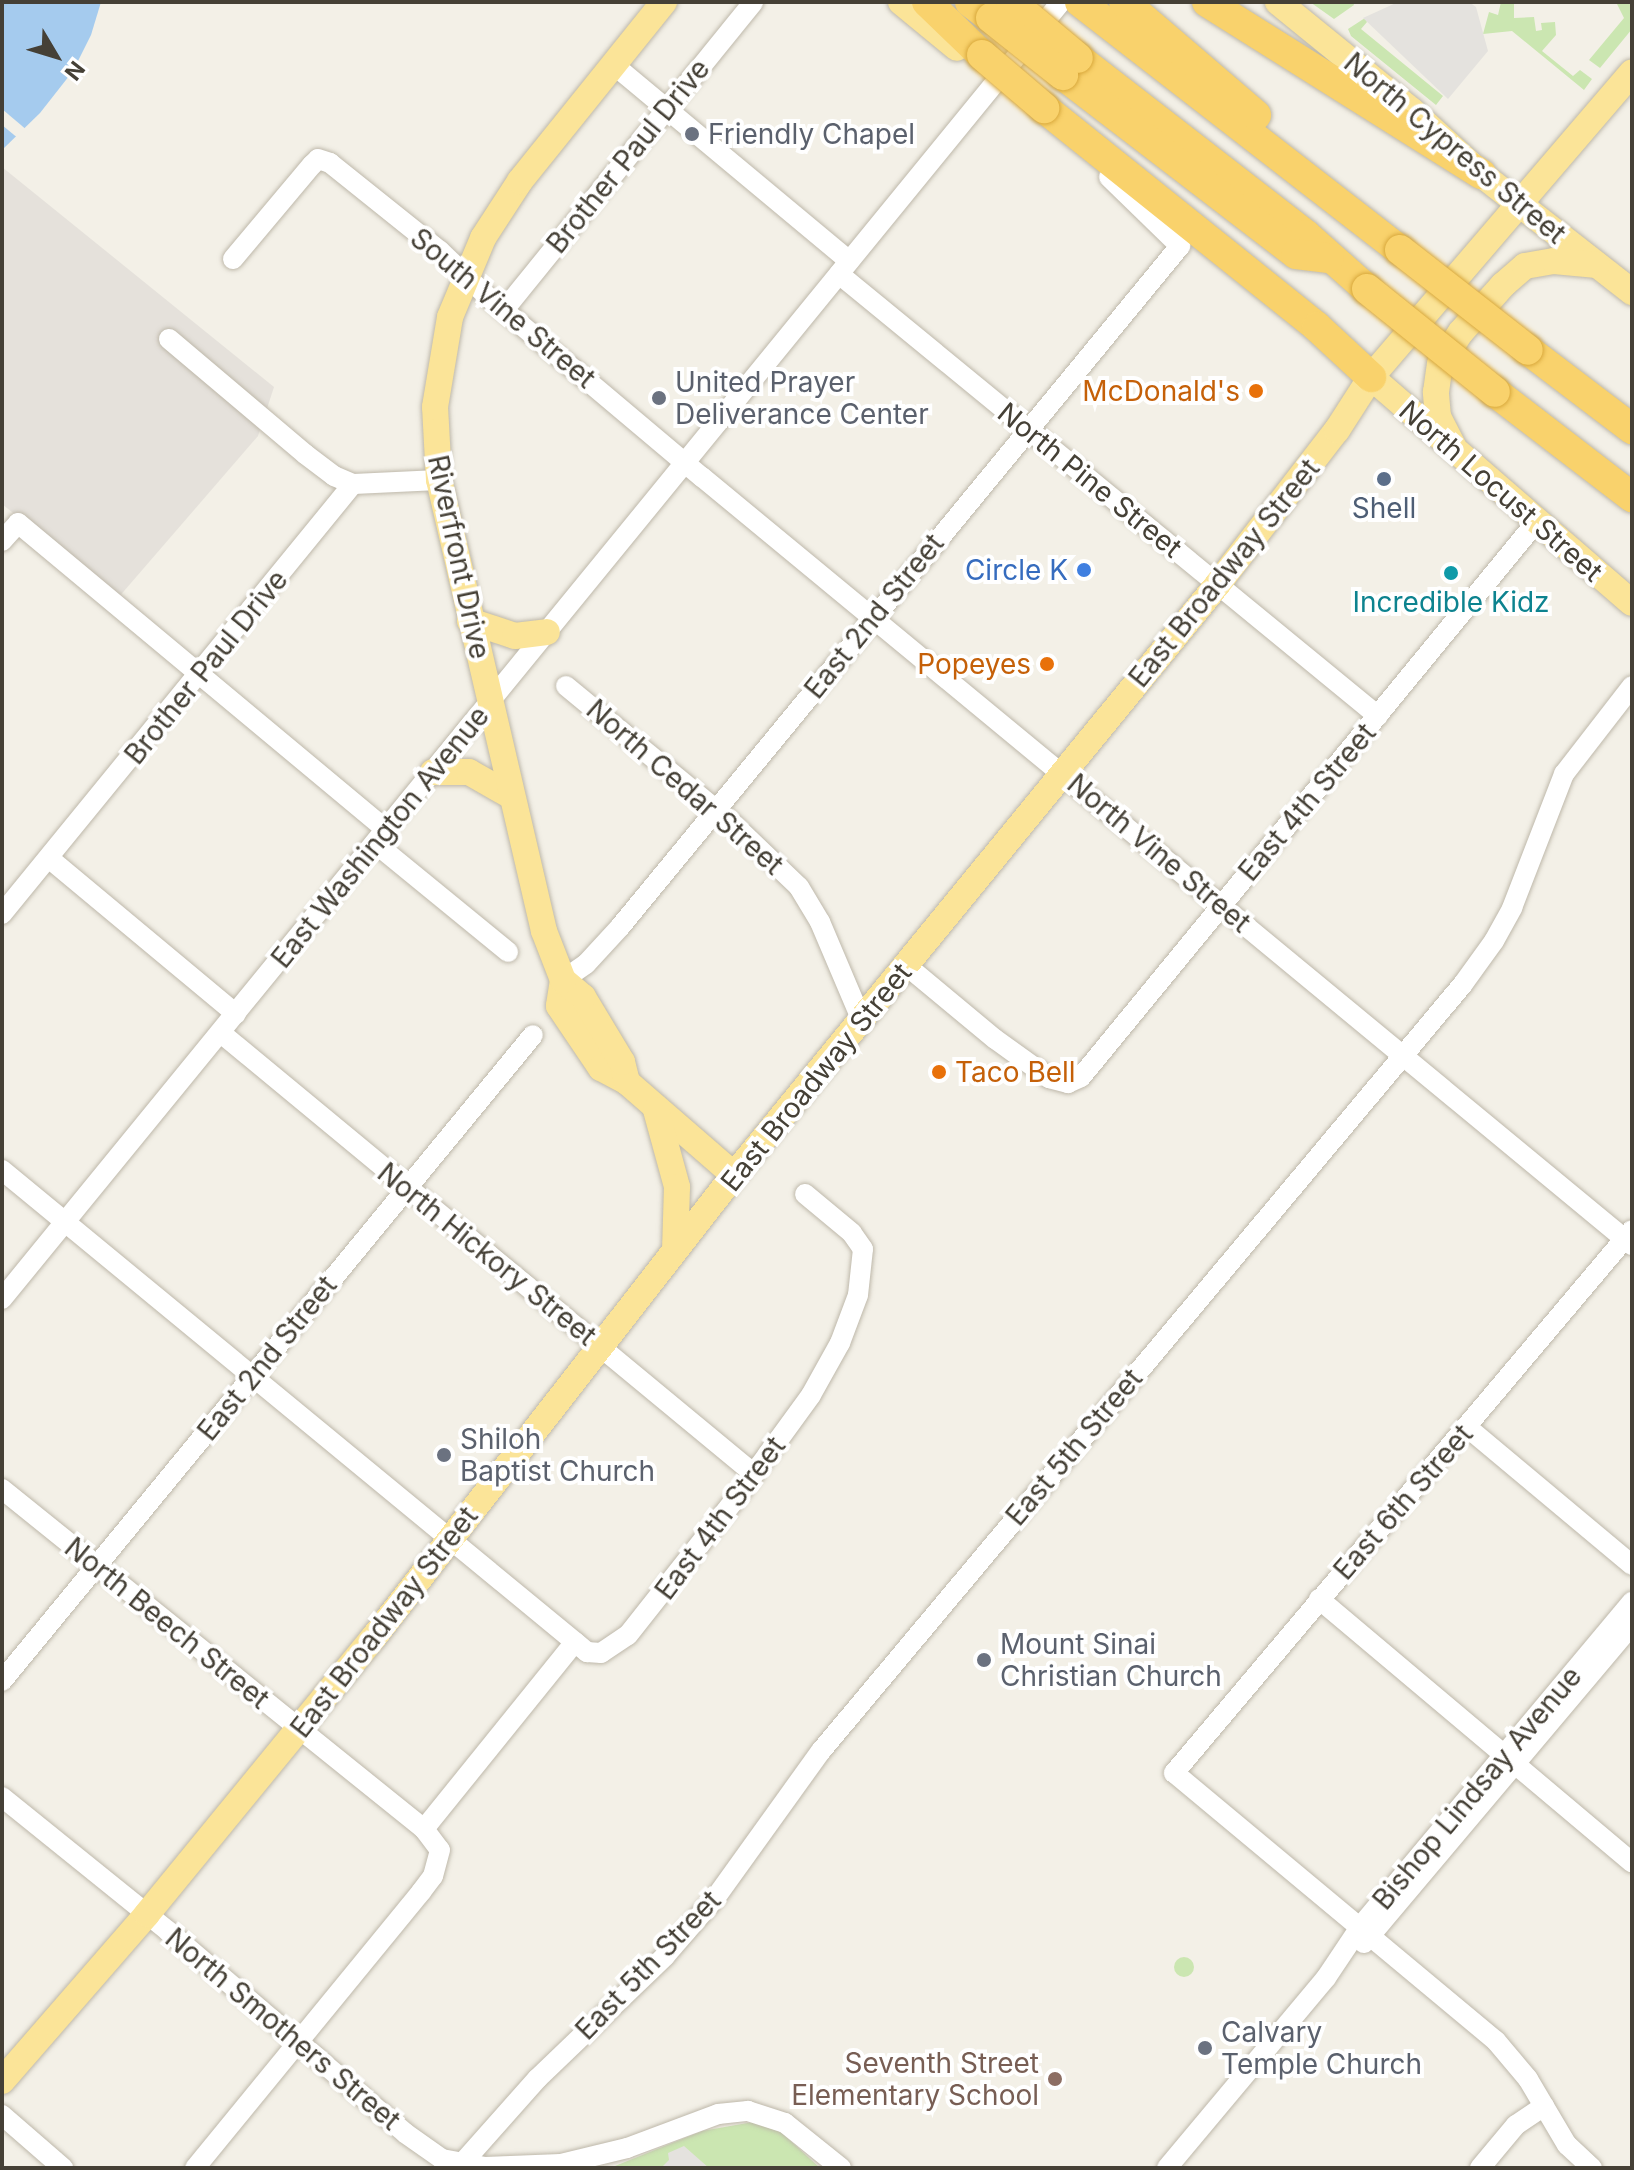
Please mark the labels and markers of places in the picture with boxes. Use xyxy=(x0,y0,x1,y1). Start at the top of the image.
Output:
place label: Friendly Chapel xyxy=(708,117,915,151)
marker: Friendly Chapel xyxy=(683,125,701,143)
place label: United Prayer Deliverance Center xyxy=(675,365,929,431)
place label: McDonald's xyxy=(1082,374,1240,408)
marker: McDonald's xyxy=(1247,382,1265,400)
marker: United Prayer Deliverance Center xyxy=(650,389,668,407)
marker: Shell xyxy=(1375,470,1393,488)
place label: Shell xyxy=(1352,491,1416,525)
place label: Circle K xyxy=(965,553,1068,587)
marker: Circle K xyxy=(1075,561,1093,579)
marker: Incredible Kidz xyxy=(1442,564,1460,582)
place label: Incredible Kidz xyxy=(1352,585,1550,619)
place label: Popeyes xyxy=(917,647,1031,681)
marker: Popeyes xyxy=(1038,655,1056,673)
place label: Taco Bell xyxy=(955,1055,1076,1089)
marker: Taco Bell xyxy=(930,1063,948,1081)
place label: Shiloh Baptist Church xyxy=(460,1422,655,1488)
marker: Shiloh Baptist Church xyxy=(435,1446,453,1464)
place label: Mount Sinai Christian Church xyxy=(1000,1627,1222,1693)
marker: Mount Sinai Christian Church xyxy=(975,1651,993,1669)
place label: Calvary Temple Church xyxy=(1221,2015,1422,2081)
marker: Calvary Temple Church xyxy=(1196,2039,1214,2057)
place label: Seventh Street Elementary School xyxy=(791,2046,1039,2112)
marker: Seventh Street Elementary School xyxy=(1046,2070,1064,2088)

